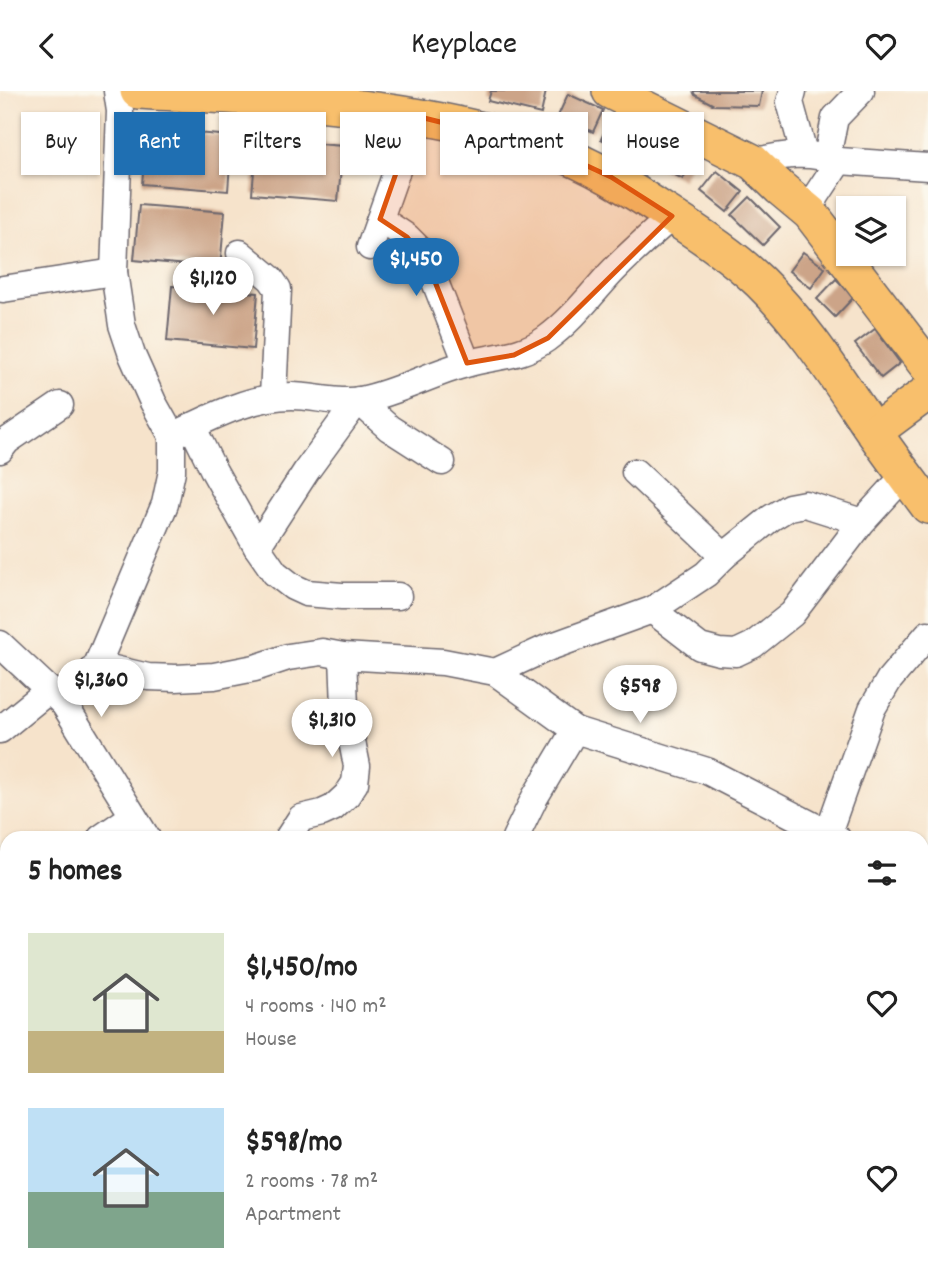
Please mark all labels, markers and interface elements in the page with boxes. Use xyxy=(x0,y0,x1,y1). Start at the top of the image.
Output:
text: Keyplace xyxy=(411,23,517,69)
icon: back xyxy=(28,27,66,65)
icon: heart xyxy=(862,27,900,65)
chip: Buy xyxy=(21,112,100,175)
chip: Rent xyxy=(114,112,205,175)
chip: Filters xyxy=(219,112,326,175)
chip: New xyxy=(340,112,426,175)
chip: Apartment xyxy=(440,112,588,175)
chip: House xyxy=(602,112,704,175)
map controls xyxy=(836,196,906,266)
button: layers xyxy=(836,196,906,266)
pin: $1,450 xyxy=(359,239,473,298)
text: $1,450 xyxy=(389,244,443,277)
pin: $1,120 xyxy=(156,257,270,317)
text: $1,120 xyxy=(189,263,237,296)
pin: $1,360 xyxy=(44,659,158,719)
text: $1,360 xyxy=(73,665,129,698)
pin: $598 xyxy=(599,665,681,725)
text: $598 xyxy=(619,671,661,704)
pin: $1,310 xyxy=(275,699,389,759)
text: $1,310 xyxy=(308,705,356,738)
text: 5 homes xyxy=(28,852,122,895)
icon: filters xyxy=(863,854,901,892)
text: $1,450/mo xyxy=(245,948,358,991)
icon: home xyxy=(84,961,168,1045)
icon: heart xyxy=(863,984,901,1022)
text: 4 rooms · 140 m² xyxy=(245,991,387,1024)
text: House xyxy=(245,1024,297,1057)
text: $598/mo xyxy=(245,1123,342,1166)
icon: home xyxy=(84,1136,168,1220)
icon: heart xyxy=(863,1159,901,1197)
text: 2 rooms · 78 m² xyxy=(245,1166,378,1199)
text: Apartment xyxy=(245,1199,341,1232)

